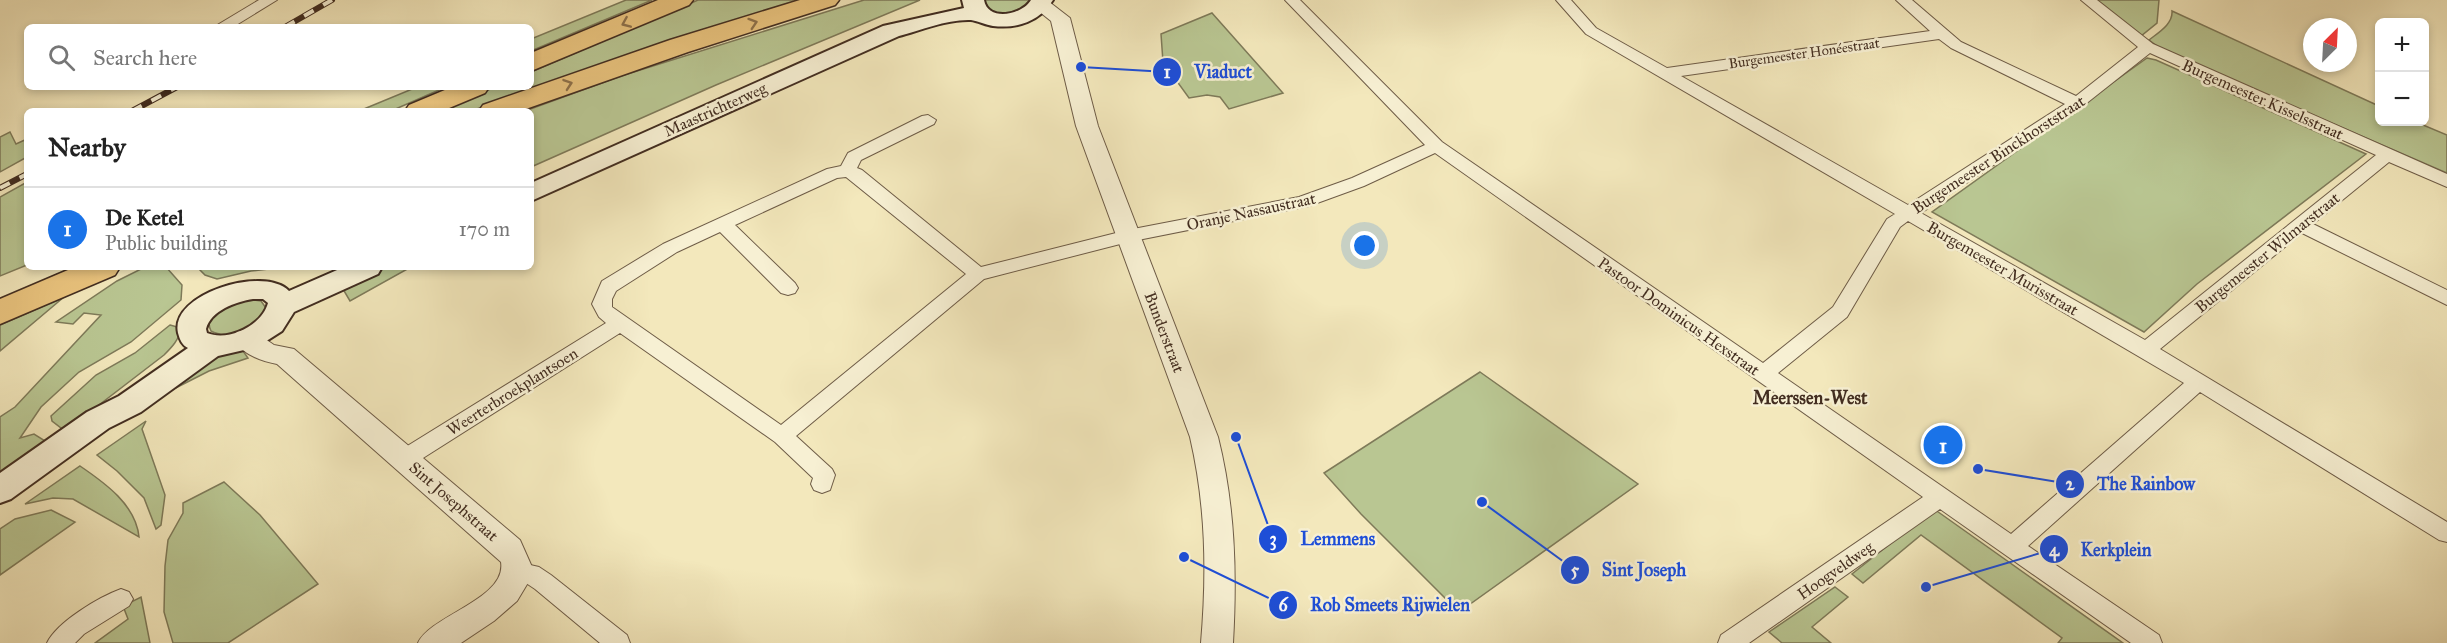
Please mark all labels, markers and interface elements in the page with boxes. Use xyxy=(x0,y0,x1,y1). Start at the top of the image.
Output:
one-way arrow xyxy=(622,16,633,28)
one-way arrow xyxy=(747,17,758,30)
north arrow xyxy=(2303,18,2357,72)
map controls xyxy=(2375,18,2429,126)
button: + xyxy=(2375,18,2429,72)
search box xyxy=(24,24,534,90)
street label: Burgemeester Honéestraat xyxy=(1727,34,1881,73)
icon: search xyxy=(45,41,78,74)
text: Search here xyxy=(93,44,197,71)
callout: Viaduct xyxy=(1152,54,1263,90)
street label: Burgemeester Kisselsstraat xyxy=(2179,55,2347,145)
text: 1 xyxy=(1163,61,1171,83)
text: Viaduct xyxy=(1193,61,1252,83)
button: − xyxy=(2375,72,2429,126)
street label: Maastrichterweg xyxy=(661,78,770,141)
one-way arrow xyxy=(562,79,573,92)
street label: Burgemeester Binckhorststraat xyxy=(1908,91,2089,218)
text: Nearby xyxy=(48,131,126,163)
street label: Oranje Nassaustraat xyxy=(1185,188,1318,234)
street label: Burgemeester Wilmarstraat xyxy=(2191,188,2344,317)
text: De Ketel xyxy=(105,204,184,231)
text: 1 xyxy=(64,217,71,241)
text: 170 m xyxy=(459,217,510,241)
street label: Burgemeester Murisstraat xyxy=(1923,217,2082,321)
text: Public building xyxy=(105,231,227,255)
your location xyxy=(1350,231,1379,260)
street label: Pastoor Dominicus Hexstraat xyxy=(1594,253,1764,380)
street label: Bunderstraat xyxy=(1140,289,1189,376)
street label: Weerterbroekplantsoen xyxy=(443,343,581,439)
district label: Meerssen-West xyxy=(1753,387,1868,409)
pin: 1 xyxy=(1924,422,1962,468)
street label: Sint Josephstraat xyxy=(405,458,502,546)
callout: The Rainbow xyxy=(2055,466,2207,502)
text: 2 xyxy=(2066,473,2076,495)
text: The Rainbow xyxy=(2096,473,2196,495)
callout: Lemmens xyxy=(1258,521,1387,557)
text: 3 xyxy=(1269,528,1277,551)
text: Lemmens xyxy=(1301,528,1376,550)
callout: Kerkplein xyxy=(2039,531,2163,567)
street label: Hoogveldweg xyxy=(1794,537,1878,604)
text: 4 xyxy=(2049,539,2060,562)
text: Kerkplein xyxy=(2081,539,2152,562)
callout: Sint Joseph xyxy=(1560,552,1698,588)
text: 5 xyxy=(1571,559,1580,581)
text: Sint Joseph xyxy=(1602,559,1687,582)
callout: Rob Smeets Rijwielen xyxy=(1268,587,1482,623)
text: 6 xyxy=(1278,594,1288,616)
text: Rob Smeets Rijwielen xyxy=(1310,594,1470,617)

